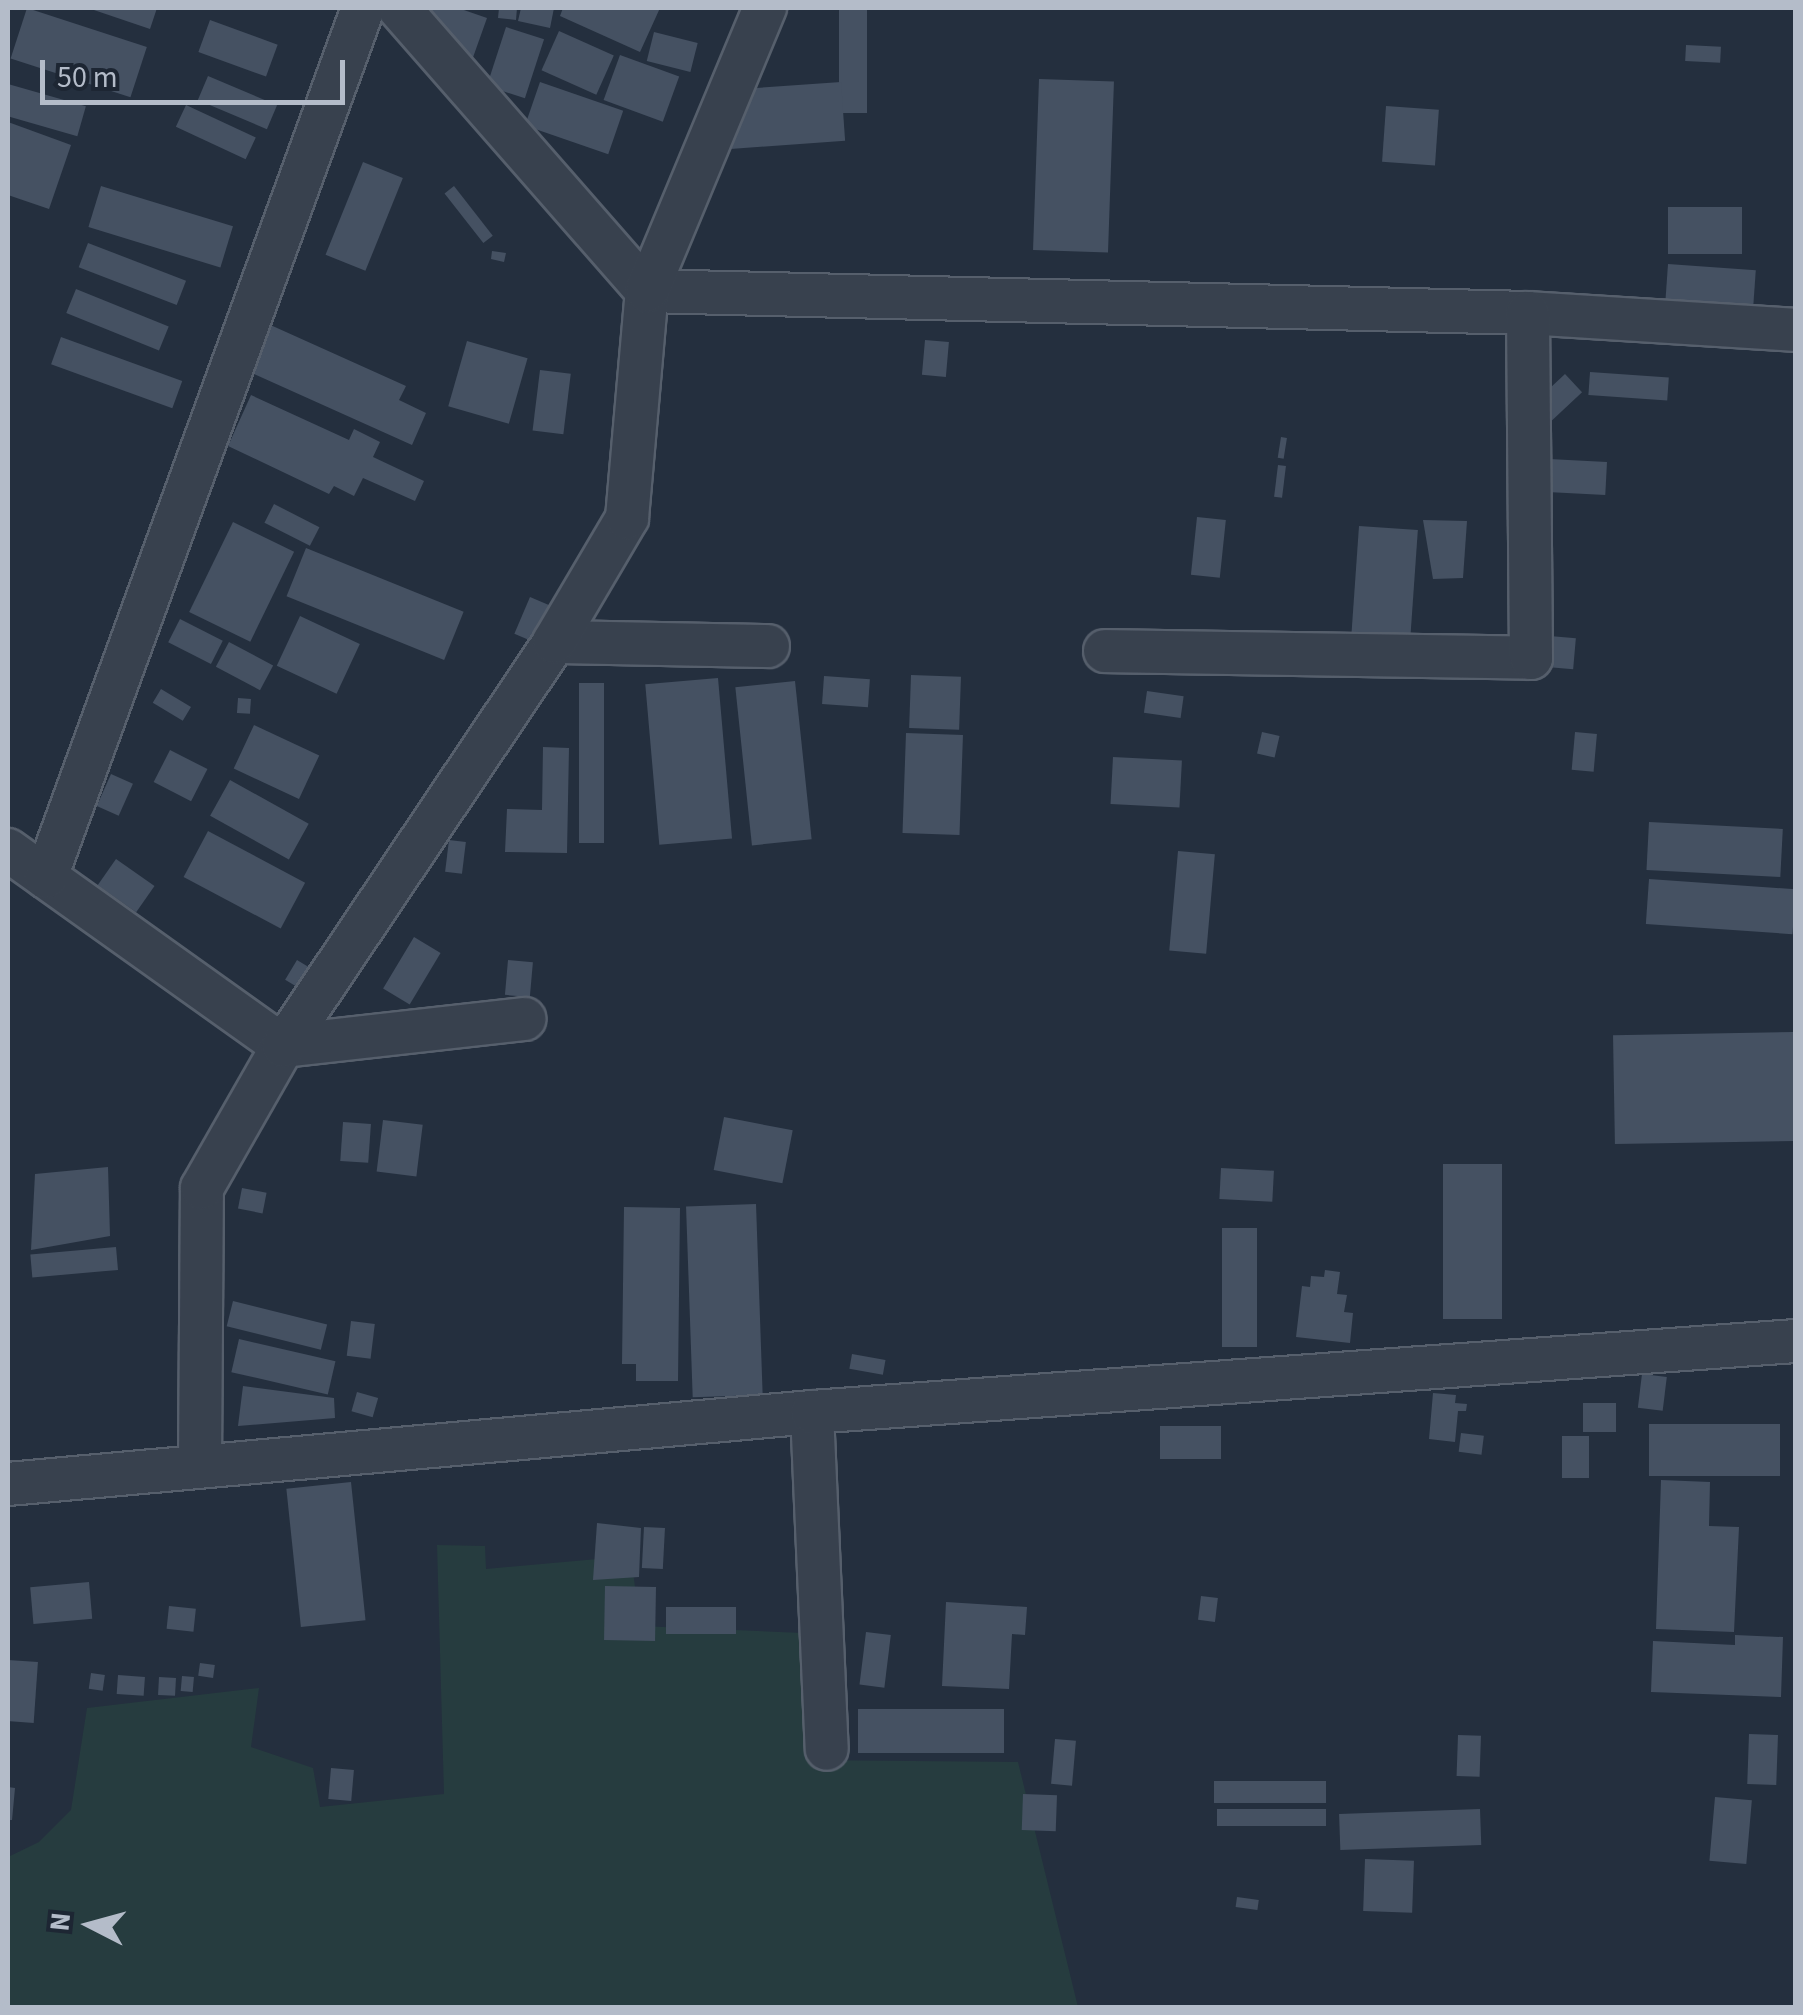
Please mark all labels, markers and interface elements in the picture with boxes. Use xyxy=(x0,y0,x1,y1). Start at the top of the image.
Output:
scale bar xyxy=(45,40,350,102)
text: 50 m xyxy=(57,56,118,99)
north arrow xyxy=(40,1875,140,1975)
text: N xyxy=(39,1911,81,1933)

